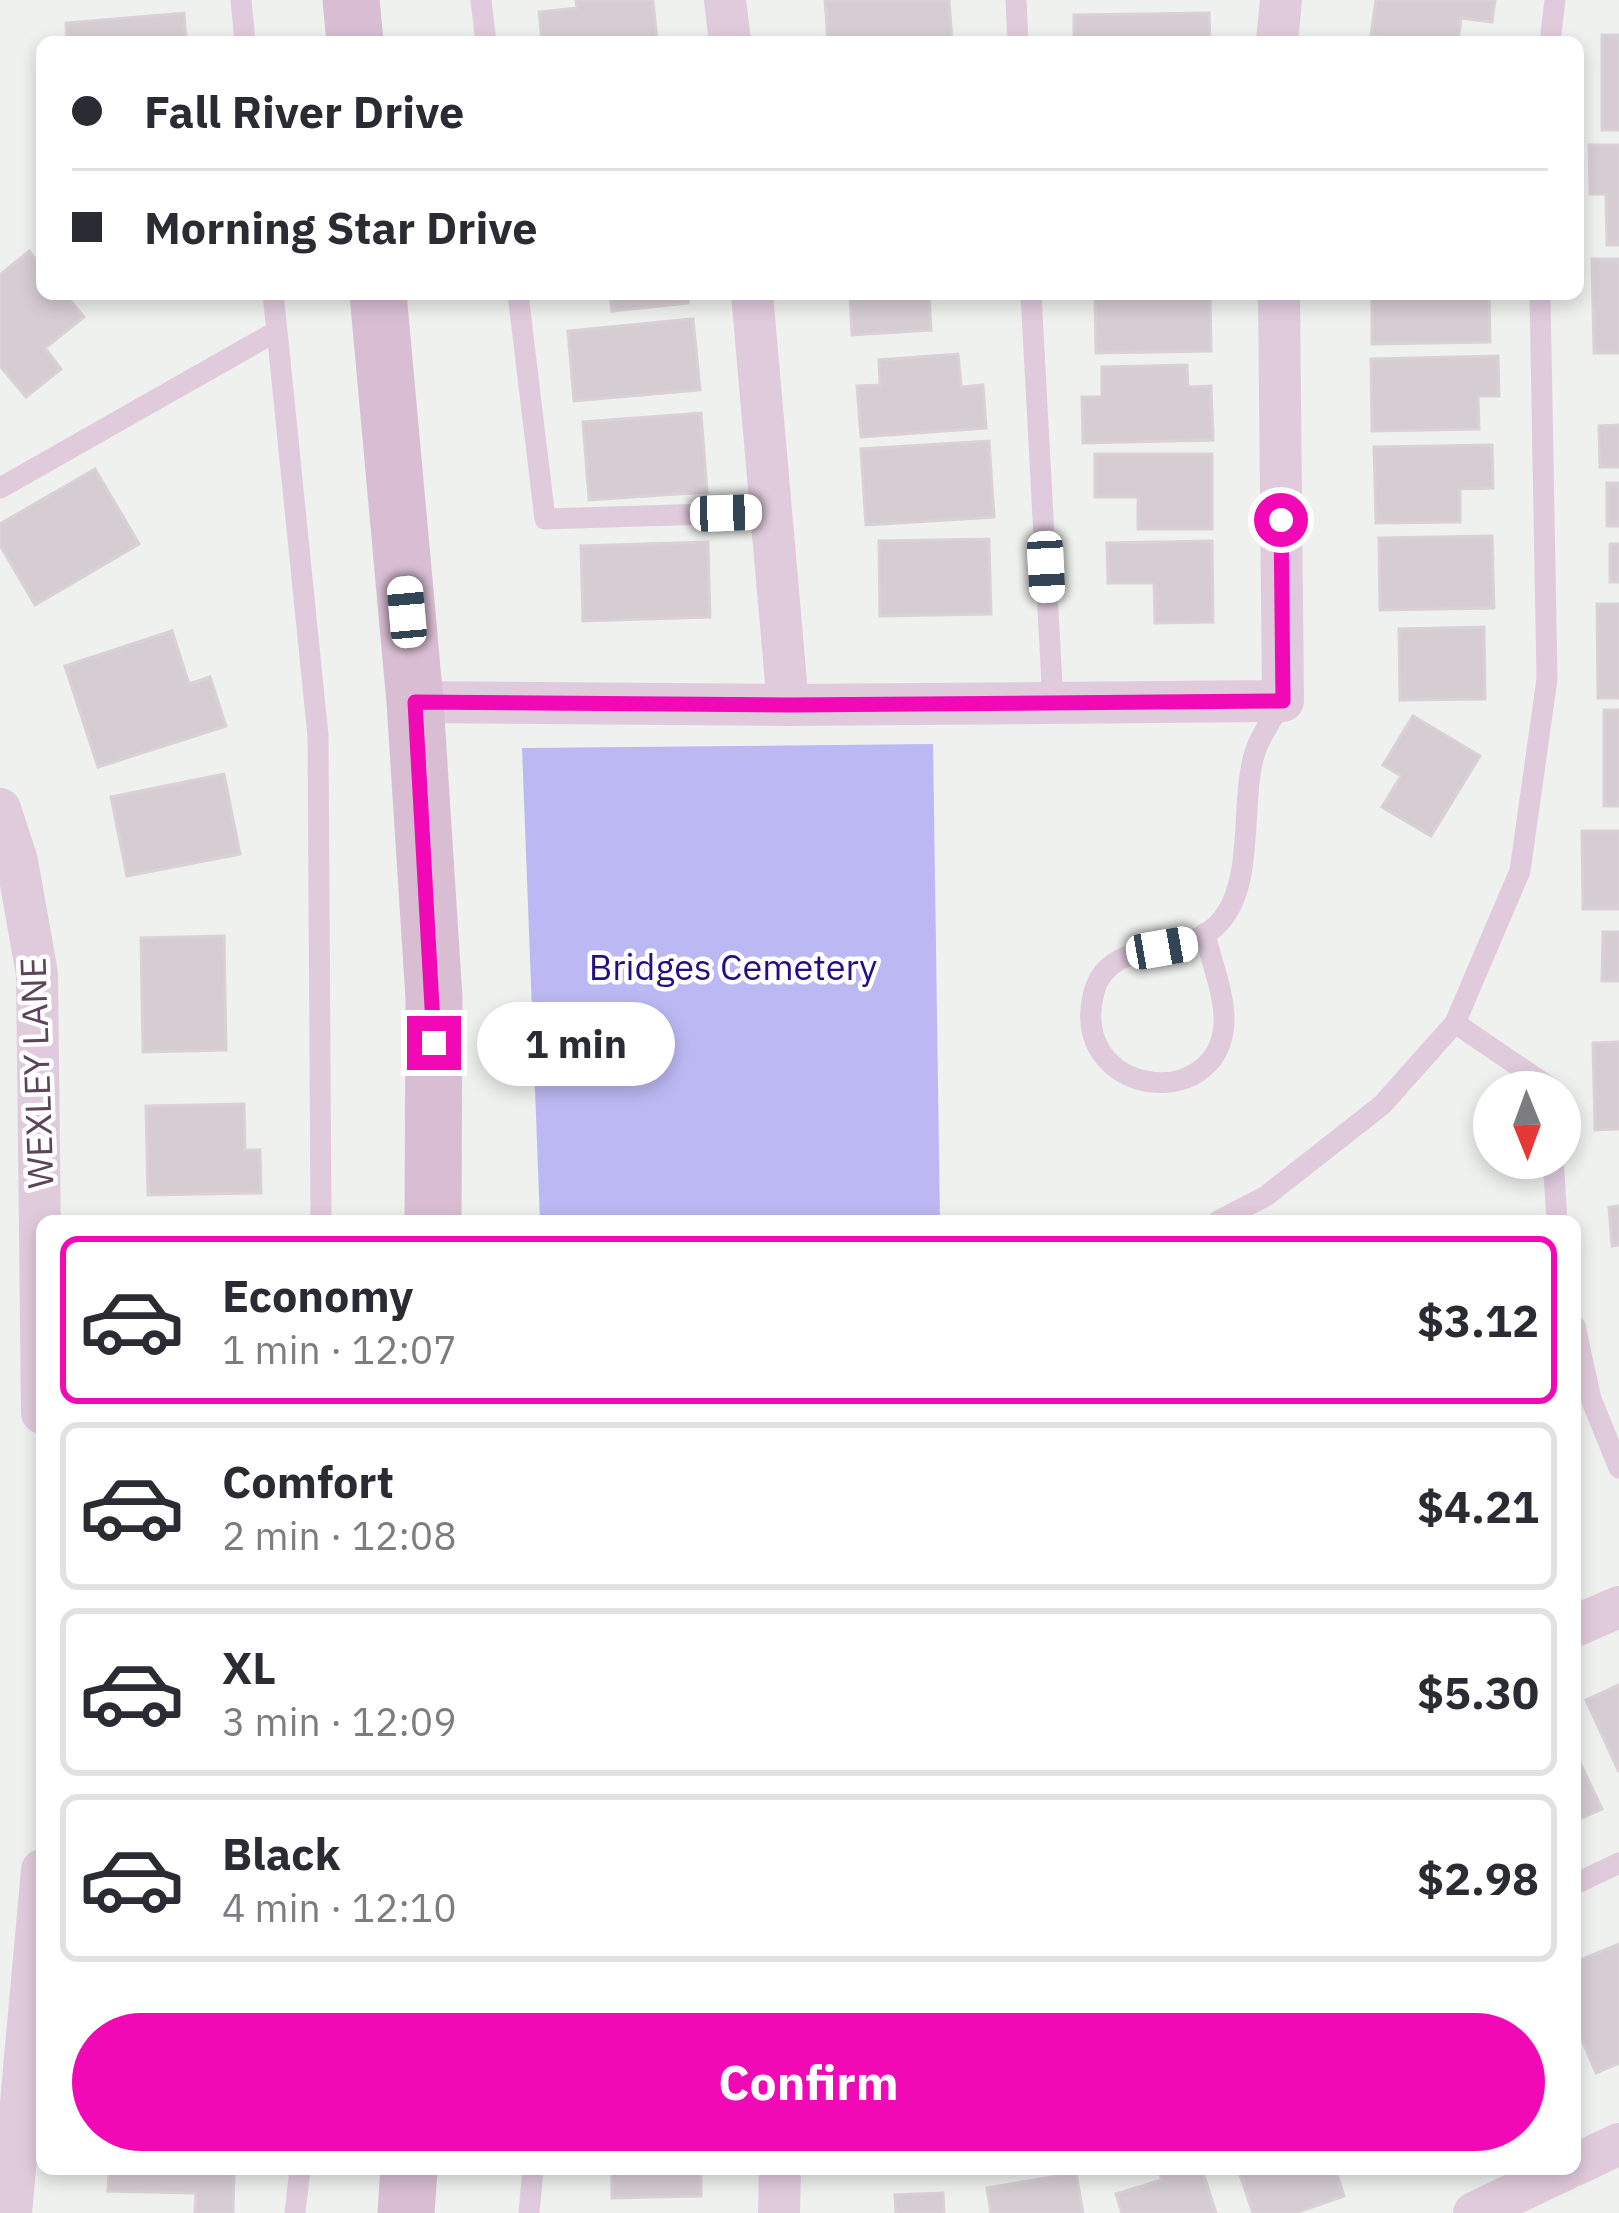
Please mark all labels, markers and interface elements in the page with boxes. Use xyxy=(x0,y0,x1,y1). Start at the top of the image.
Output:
text: Fall River Drive xyxy=(144,82,464,140)
text: Morning Star Drive xyxy=(144,198,537,256)
route start xyxy=(1254,493,1308,547)
car xyxy=(689,494,763,532)
car xyxy=(1026,530,1066,604)
car xyxy=(386,575,428,649)
car xyxy=(1123,924,1201,972)
park label: Bridges Cemetery xyxy=(589,943,877,990)
street label: WEXLEY LANE xyxy=(8,956,64,1190)
callout: 1 min xyxy=(476,1001,674,1085)
route end xyxy=(407,1016,461,1070)
text: 1 min xyxy=(525,1018,627,1069)
north arrow xyxy=(1473,1071,1581,1179)
map controls xyxy=(1473,1071,1581,1179)
icon: car xyxy=(78,1266,186,1374)
text: Economy xyxy=(222,1266,413,1324)
text: $3.12 xyxy=(1417,1291,1539,1349)
text: 1 min · 12:07 xyxy=(222,1324,457,1375)
icon: car xyxy=(78,1452,186,1560)
text: Comfort xyxy=(222,1452,394,1510)
text: $4.21 xyxy=(1417,1477,1539,1535)
text: 2 min · 12:08 xyxy=(222,1510,457,1561)
icon: car xyxy=(78,1638,186,1746)
text: XL xyxy=(222,1638,276,1696)
text: $5.30 xyxy=(1417,1663,1539,1721)
text: 3 min · 12:09 xyxy=(222,1696,457,1747)
icon: car xyxy=(78,1824,186,1932)
text: Black xyxy=(222,1824,341,1882)
text: $2.98 xyxy=(1417,1849,1539,1907)
text: 4 min · 12:10 xyxy=(222,1882,457,1933)
button: Confirm xyxy=(72,2013,1545,2151)

